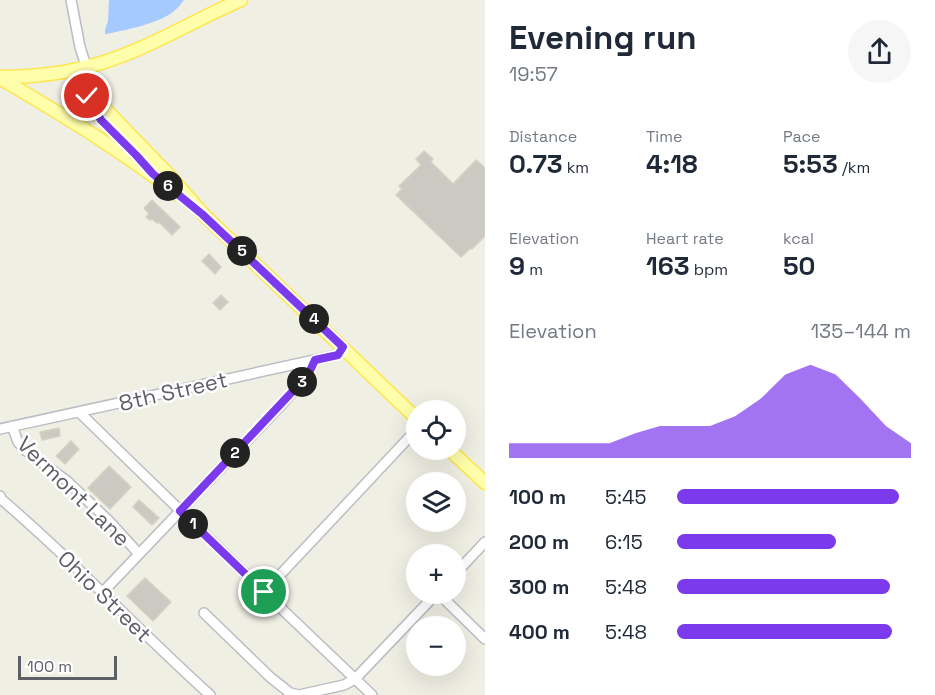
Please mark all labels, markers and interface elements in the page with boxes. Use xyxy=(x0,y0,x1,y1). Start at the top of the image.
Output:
text: Evening run xyxy=(509,17,697,59)
button: share xyxy=(848,20,911,83)
text: 19:57 xyxy=(509,61,558,87)
pin xyxy=(61,70,112,121)
icon: check xyxy=(70,79,103,112)
text: Distance xyxy=(509,126,577,147)
text: Time xyxy=(646,126,682,147)
text: Pace xyxy=(783,126,820,147)
text: 0.73 xyxy=(509,147,563,181)
text: 4:18 xyxy=(646,147,698,181)
text: 5:53 xyxy=(783,147,838,181)
text: km xyxy=(563,157,589,178)
text: /km xyxy=(838,157,870,178)
pin: 6 xyxy=(153,171,183,201)
text: 6 xyxy=(163,175,173,196)
text: Elevation xyxy=(509,228,579,249)
text: Heart rate xyxy=(646,228,724,249)
text: kcal xyxy=(783,228,814,249)
pin: 5 xyxy=(227,236,257,266)
text: 5 xyxy=(237,240,247,261)
text: 9 xyxy=(509,249,525,283)
text: 163 xyxy=(646,249,690,283)
text: 50 xyxy=(783,249,815,283)
text: m xyxy=(525,259,543,280)
text: bpm xyxy=(690,259,728,280)
pin: 4 xyxy=(299,304,329,334)
text: 4 xyxy=(309,308,319,329)
text: Elevation xyxy=(509,318,597,344)
text: 135–144 m xyxy=(811,318,911,344)
street label: 8th Street xyxy=(116,365,230,417)
pin: 3 xyxy=(287,367,317,397)
text: 3 xyxy=(297,371,307,392)
map controls xyxy=(406,400,466,676)
button: locate xyxy=(406,400,466,460)
street label: Vermont Lane xyxy=(11,430,137,552)
pin: 2 xyxy=(220,438,250,468)
text: 2 xyxy=(230,442,240,463)
button: layers xyxy=(406,472,466,532)
text: 100 m xyxy=(509,484,566,510)
text: 5:45 xyxy=(605,484,647,510)
pin: 1 xyxy=(178,509,208,539)
text: 1 xyxy=(189,513,197,534)
text: 200 m xyxy=(509,529,569,555)
text: 6:15 xyxy=(605,529,643,555)
street label: Ohio Street xyxy=(52,544,158,648)
button: + xyxy=(406,544,466,604)
pin xyxy=(238,566,289,617)
text: 300 m xyxy=(509,574,569,600)
text: 5:48 xyxy=(605,574,647,600)
icon: arrive xyxy=(247,575,280,608)
button: − xyxy=(406,616,466,676)
text: 400 m xyxy=(509,619,570,645)
text: 5:48 xyxy=(605,619,647,645)
scale bar xyxy=(18,653,117,680)
text: 100 m xyxy=(27,656,72,677)

